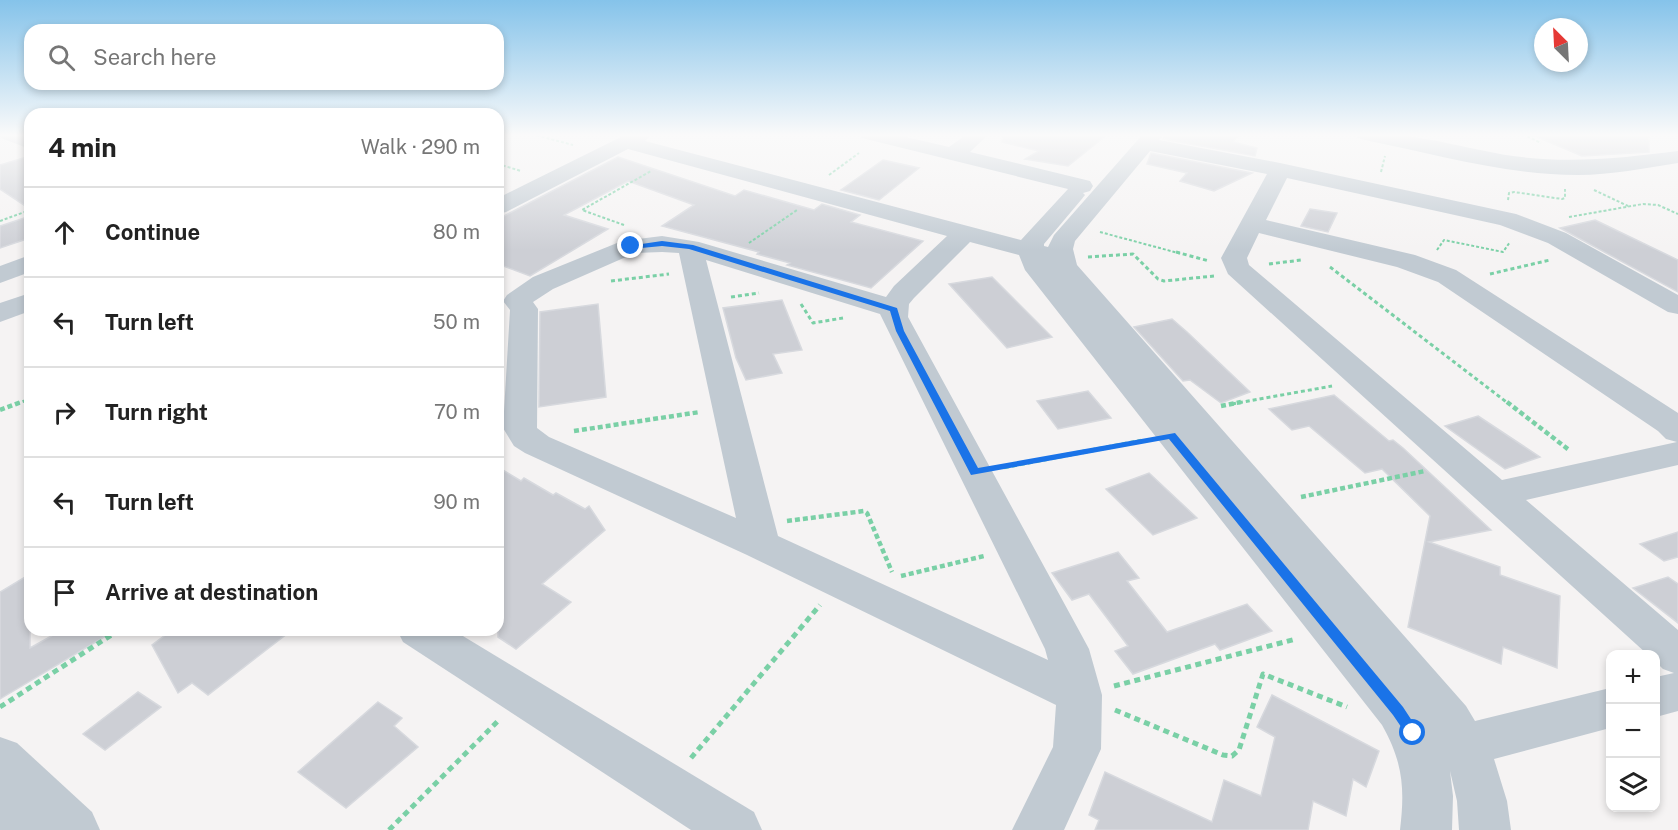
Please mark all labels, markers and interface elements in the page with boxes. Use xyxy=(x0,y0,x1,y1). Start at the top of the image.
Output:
north arrow xyxy=(1534,18,1588,72)
search box xyxy=(24,24,504,90)
icon: search xyxy=(45,41,78,74)
text: Search here xyxy=(93,44,217,70)
text: 4 min xyxy=(48,132,117,163)
text: Walk · 290 m xyxy=(361,135,480,159)
icon: ahead xyxy=(48,216,81,249)
text: Continue xyxy=(105,219,200,245)
text: 80 m xyxy=(433,220,480,244)
route end xyxy=(617,232,643,258)
icon: left xyxy=(48,306,81,339)
text: Turn left xyxy=(105,309,194,335)
text: 50 m xyxy=(433,310,480,334)
icon: right xyxy=(48,396,81,429)
text: Turn right xyxy=(105,399,208,425)
text: 70 m xyxy=(434,400,480,424)
icon: left xyxy=(48,486,81,519)
text: Turn left xyxy=(105,489,194,515)
text: 90 m xyxy=(433,490,480,514)
icon: arrive xyxy=(48,576,81,609)
text: Arrive at destination xyxy=(105,579,318,605)
map controls xyxy=(1606,650,1660,812)
button: + xyxy=(1606,650,1660,704)
button: − xyxy=(1606,704,1660,758)
route start xyxy=(1399,719,1425,745)
button: layers xyxy=(1606,758,1660,812)

